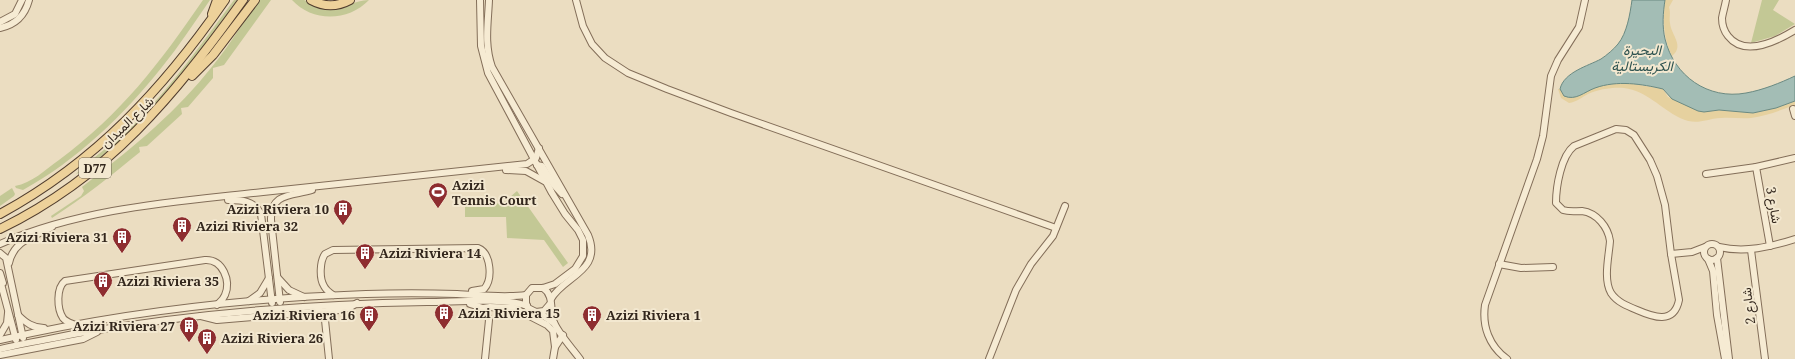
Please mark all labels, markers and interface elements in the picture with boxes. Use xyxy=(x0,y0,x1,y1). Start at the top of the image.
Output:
water label: البحيرة الكريستالية xyxy=(1611,40,1674,75)
street label: شارع الميدان xyxy=(97,92,158,153)
road number: D77 xyxy=(79,158,111,178)
place label: Azizi Tennis Court xyxy=(452,176,536,209)
sports icon: Azizi Tennis Court xyxy=(427,181,449,209)
street label: شارع 3 xyxy=(1761,185,1786,225)
building icon: Azizi Riviera 10 xyxy=(332,198,354,226)
place label: Azizi Riviera 10 xyxy=(227,200,329,218)
building icon: Azizi Riviera 32 xyxy=(171,215,193,243)
place label: Azizi Riviera 32 xyxy=(196,217,298,235)
building icon: Azizi Riviera 31 xyxy=(111,226,133,254)
place label: Azizi Riviera 31 xyxy=(6,228,108,246)
building icon: Azizi Riviera 14 xyxy=(354,242,376,270)
place label: Azizi Riviera 14 xyxy=(379,244,482,262)
building icon: Azizi Riviera 35 xyxy=(92,270,114,298)
place label: Azizi Riviera 35 xyxy=(117,272,219,290)
street label: شارع 2 xyxy=(1737,287,1760,325)
building icon: Azizi Riviera 15 xyxy=(433,302,455,330)
building icon: Azizi Riviera 16 xyxy=(358,304,380,332)
place label: Azizi Riviera 15 xyxy=(458,304,560,322)
building icon: Azizi Riviera 1 xyxy=(581,304,603,332)
place label: Azizi Riviera 16 xyxy=(253,306,355,324)
place label: Azizi Riviera 1 xyxy=(606,306,701,324)
building icon: Azizi Riviera 27 xyxy=(178,315,200,343)
place label: Azizi Riviera 27 xyxy=(73,317,175,335)
building icon: Azizi Riviera 26 xyxy=(196,327,218,355)
place label: Azizi Riviera 26 xyxy=(221,329,323,347)

